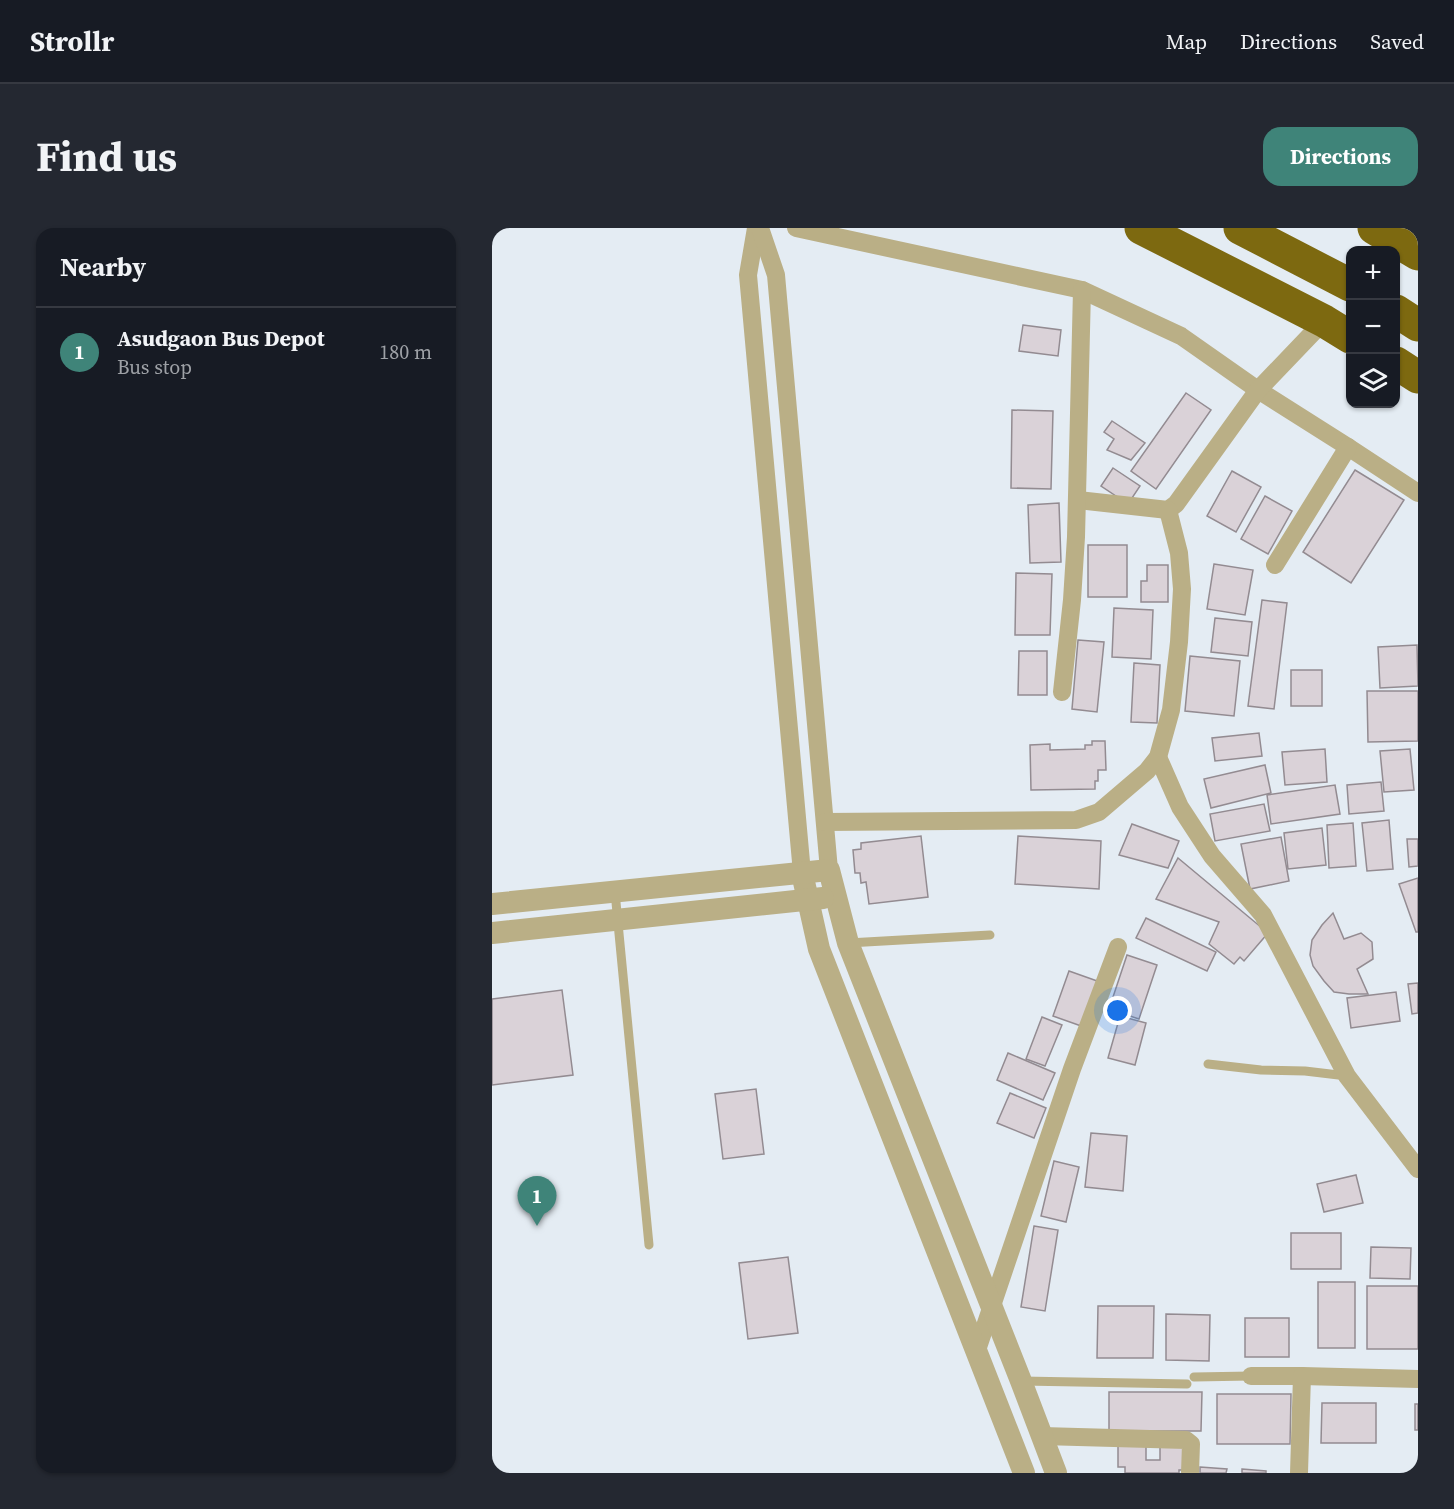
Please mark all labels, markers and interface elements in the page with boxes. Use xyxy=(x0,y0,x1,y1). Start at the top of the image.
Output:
text: Strollr xyxy=(30,22,114,60)
text: Map xyxy=(1166,27,1207,56)
text: Directions xyxy=(1240,27,1337,56)
text: Saved xyxy=(1370,27,1424,56)
text: Find us xyxy=(36,127,177,185)
button: Directions xyxy=(1263,127,1418,186)
map controls xyxy=(1346,246,1400,408)
button: + xyxy=(1346,246,1400,300)
text: Nearby xyxy=(60,249,146,285)
button: − xyxy=(1346,300,1400,354)
text: Asudgaon Bus Depot xyxy=(117,323,325,353)
text: 1 xyxy=(74,338,85,366)
text: 180 m xyxy=(379,338,432,366)
text: Bus stop xyxy=(117,353,192,381)
button: layers xyxy=(1346,354,1400,408)
your location xyxy=(1103,996,1132,1025)
pin: 1 xyxy=(518,1176,556,1226)

